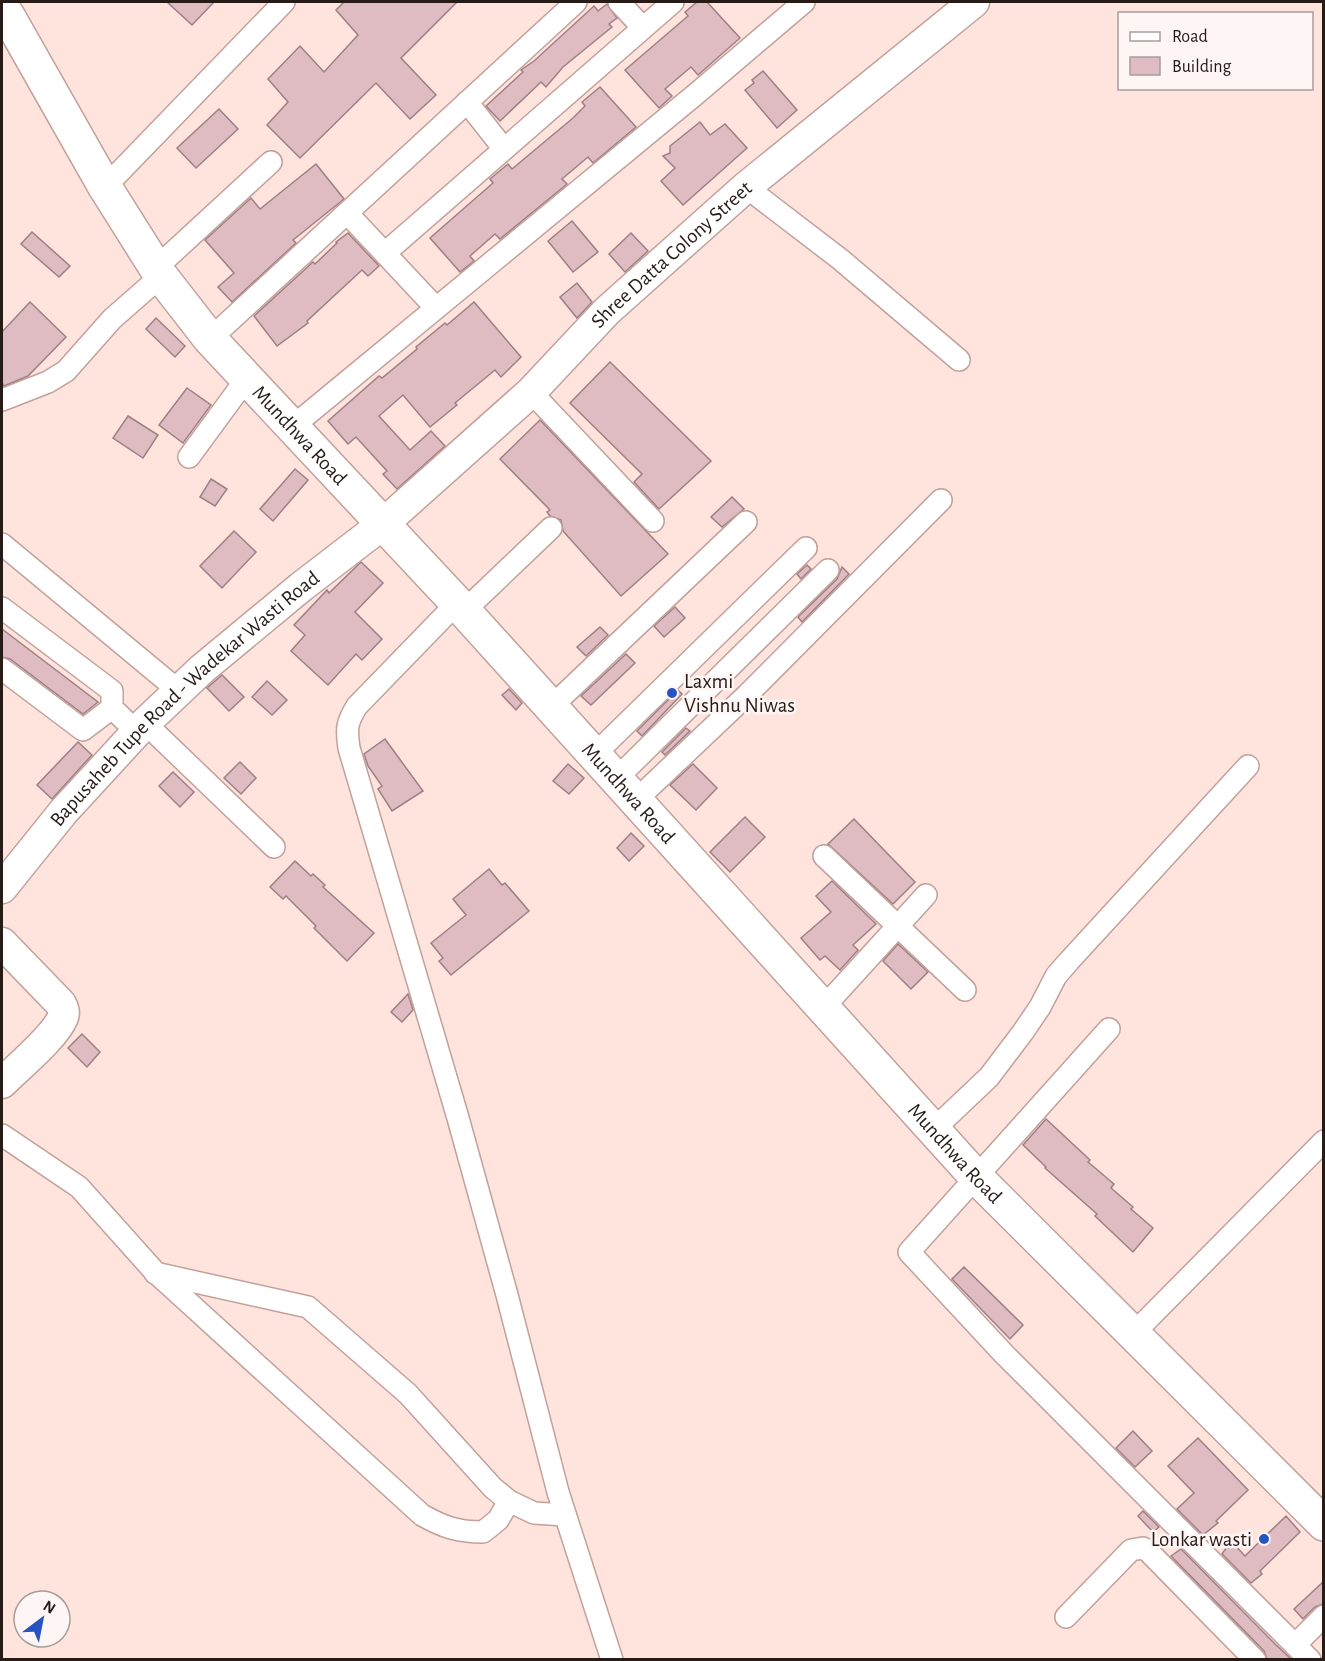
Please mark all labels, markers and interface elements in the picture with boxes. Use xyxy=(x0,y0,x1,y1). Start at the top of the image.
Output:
legend xyxy=(1118,12,1313,90)
text: Road xyxy=(1172,28,1208,46)
text: Building xyxy=(1172,58,1232,76)
street label: Shree Datta Colony Street xyxy=(587,176,756,332)
street label: Mundhwa Road xyxy=(249,381,351,489)
street label: Bapusaheb Tupe Road - Wadekar Wasti Road xyxy=(46,567,323,830)
place label: Laxmi Vishnu Niwas xyxy=(684,671,795,716)
marker: Laxmi Vishnu Niwas xyxy=(665,686,679,700)
street label: Mundhwa Road xyxy=(578,739,679,847)
street label: Mundhwa Road xyxy=(904,1099,1006,1207)
place label: Lonkar wasti xyxy=(1151,1529,1252,1550)
marker: Lonkar wasti xyxy=(1257,1532,1271,1546)
north arrow xyxy=(12,1589,72,1649)
text: N xyxy=(40,1597,58,1617)

